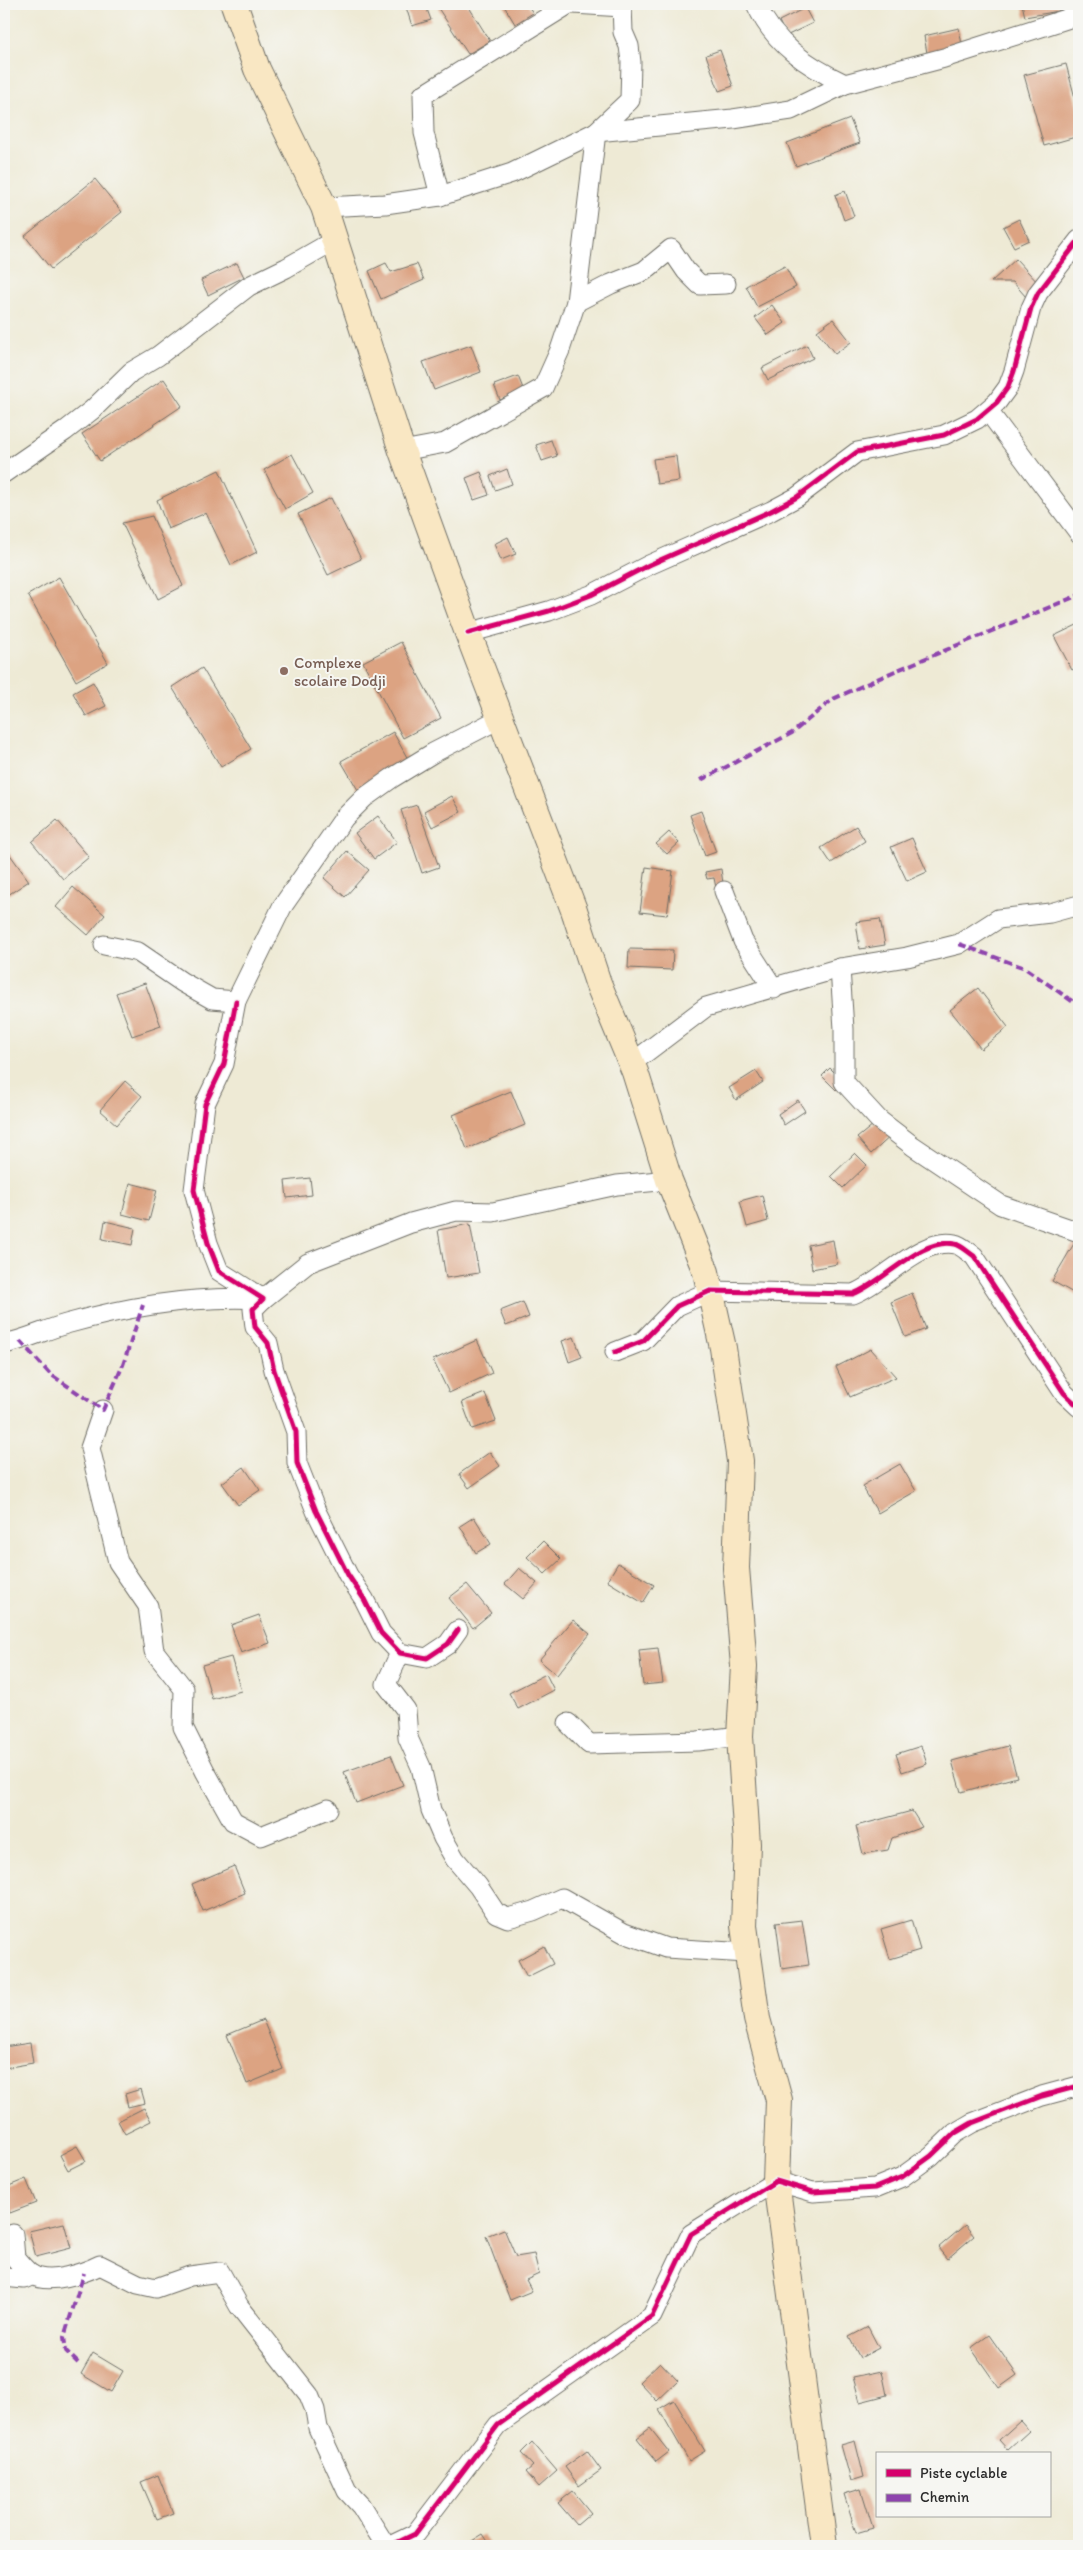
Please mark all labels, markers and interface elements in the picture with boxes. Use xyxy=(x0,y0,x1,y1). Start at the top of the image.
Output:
place label: Complexe scolaire Dodji xyxy=(294,653,386,690)
marker: Complexe scolaire Dodji xyxy=(278,665,290,677)
legend xyxy=(876,2452,1050,2518)
text: Piste cyclable xyxy=(920,2464,1007,2482)
text: Chemin xyxy=(920,2488,970,2506)

